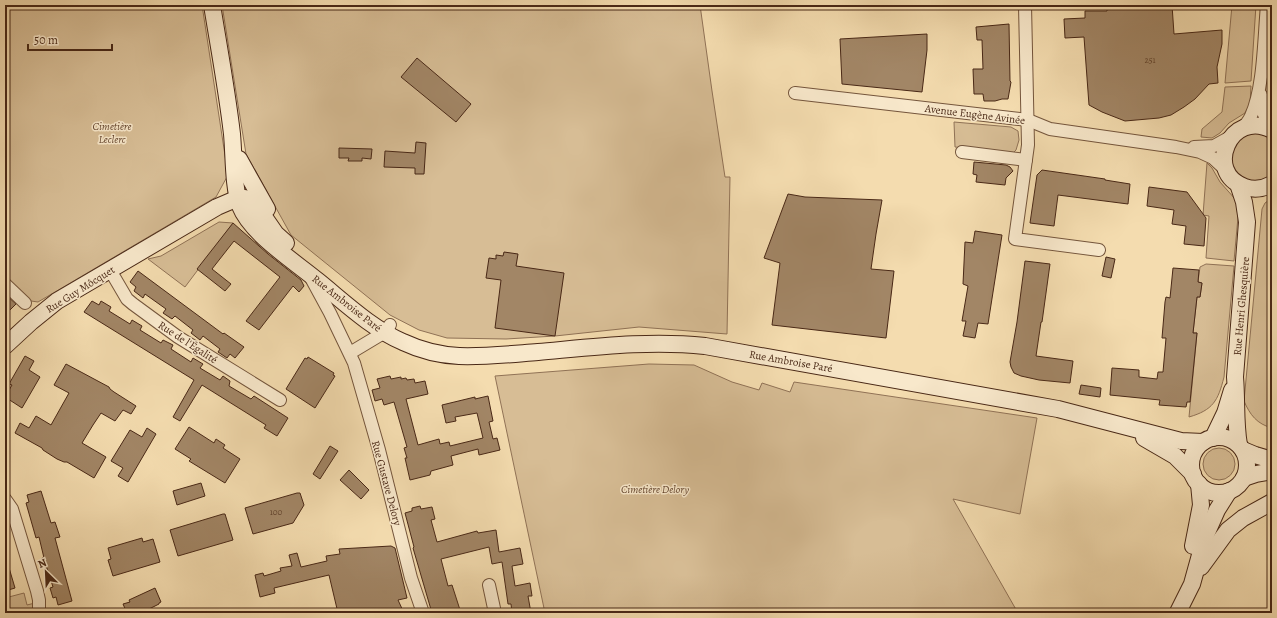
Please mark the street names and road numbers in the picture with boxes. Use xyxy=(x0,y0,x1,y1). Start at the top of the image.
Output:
street label: Avenue Eugène Avinée xyxy=(923,101,1026,128)
street label: Rue Henri Ghesquière xyxy=(1230,256,1253,356)
street label: Rue Guy Môcquet xyxy=(43,262,118,317)
street label: Rue Ambroise Paré xyxy=(309,271,385,335)
street label: Rue de l'Égalité xyxy=(155,318,220,367)
street label: Rue Ambroise Paré xyxy=(748,347,834,376)
street label: Rue Gustave Delory xyxy=(368,439,405,527)

